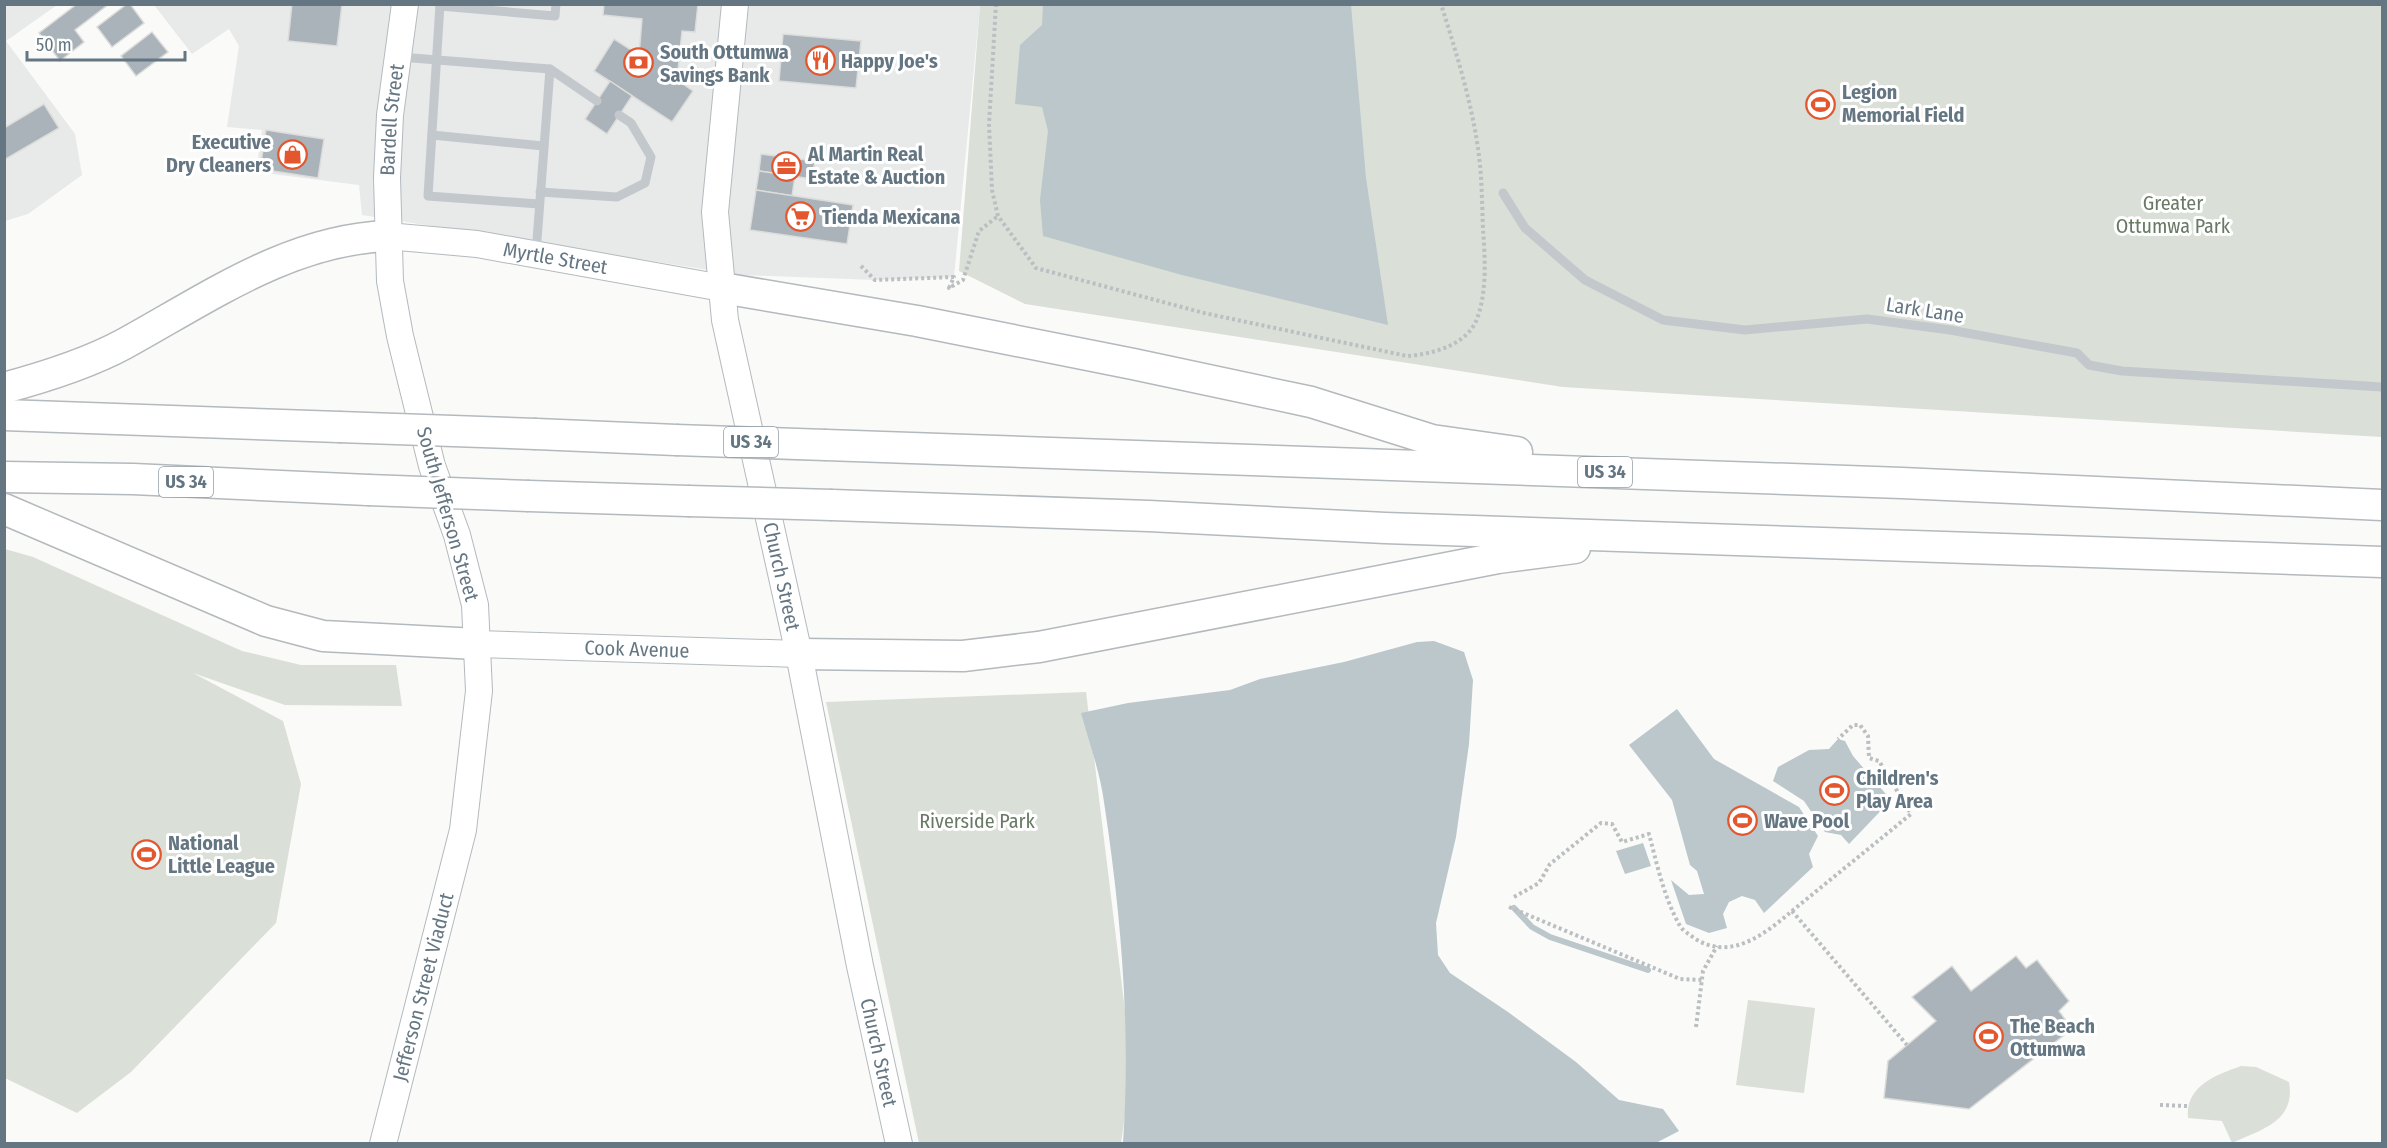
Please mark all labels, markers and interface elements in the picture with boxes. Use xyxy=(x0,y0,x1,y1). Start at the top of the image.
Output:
scale bar xyxy=(27,24,184,62)
text: 50 m xyxy=(36,34,72,56)
place label: South Ottumwa Savings Bank xyxy=(660,40,789,87)
restaurant icon: Happy Joe's xyxy=(804,45,836,77)
bank icon: South Ottumwa Savings Bank xyxy=(623,47,655,79)
place label: Happy Joe's xyxy=(841,49,938,73)
street label: Bardell Street xyxy=(375,62,409,176)
place label: Legion Memorial Field xyxy=(1842,80,1964,127)
sports icon: Legion Memorial Field xyxy=(1805,88,1837,120)
place label: Executive Dry Cleaners xyxy=(166,130,271,177)
shop icon: Executive Dry Cleaners xyxy=(276,138,308,170)
place label: Al Martin Real Estate & Auction xyxy=(807,142,945,189)
office icon: Al Martin Real Estate & Auction xyxy=(771,150,803,182)
park label: Greater Ottumwa Park xyxy=(2116,191,2231,238)
supermarket icon: Tienda Mexicana xyxy=(785,201,817,233)
place label: Tienda Mexicana xyxy=(822,205,960,229)
street label: Myrtle Street xyxy=(501,237,610,279)
street label: Lark Lane xyxy=(1884,292,1966,328)
street label: South Jefferson Street xyxy=(412,424,484,604)
road number: US 34 xyxy=(724,427,778,457)
road number: US 34 xyxy=(1578,457,1632,487)
road number: US 34 xyxy=(159,467,213,497)
street label: Church Street xyxy=(758,520,806,633)
street label: Cook Avenue xyxy=(584,635,690,663)
place label: Children's Play Area xyxy=(1856,766,1939,813)
sports icon: Children's Play Area xyxy=(1819,774,1851,806)
sports icon: Wave Pool xyxy=(1727,805,1759,837)
park label: Riverside Park xyxy=(919,809,1036,833)
place label: Wave Pool xyxy=(1764,809,1850,833)
place label: National Little League xyxy=(168,831,275,878)
sports icon: National Little League xyxy=(131,838,163,870)
street label: Jefferson Street Viaduct xyxy=(387,890,459,1084)
street label: Church Street xyxy=(855,996,903,1109)
place label: The Beach Ottumwa xyxy=(2010,1014,2095,1061)
sports icon: The Beach Ottumwa xyxy=(1973,1021,2005,1053)

